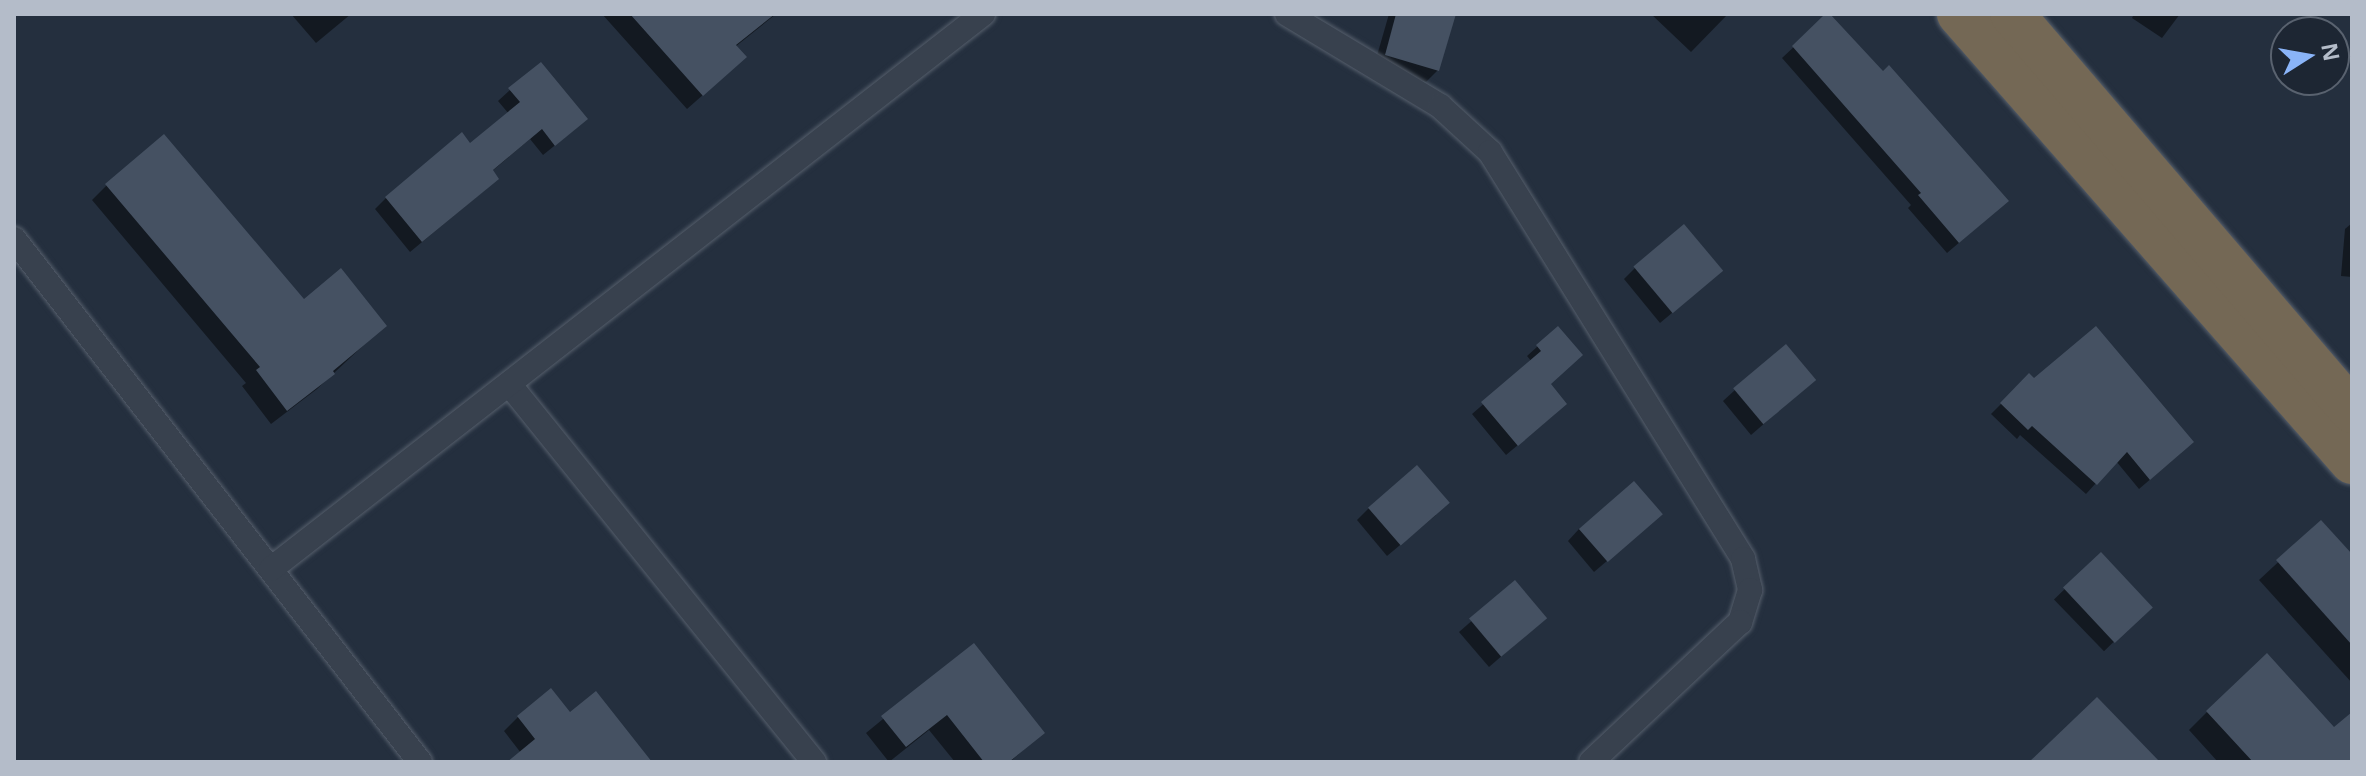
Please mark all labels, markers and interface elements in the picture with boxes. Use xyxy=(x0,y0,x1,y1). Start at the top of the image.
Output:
north arrow xyxy=(2270,16,2350,96)
text: N xyxy=(2315,40,2348,63)

